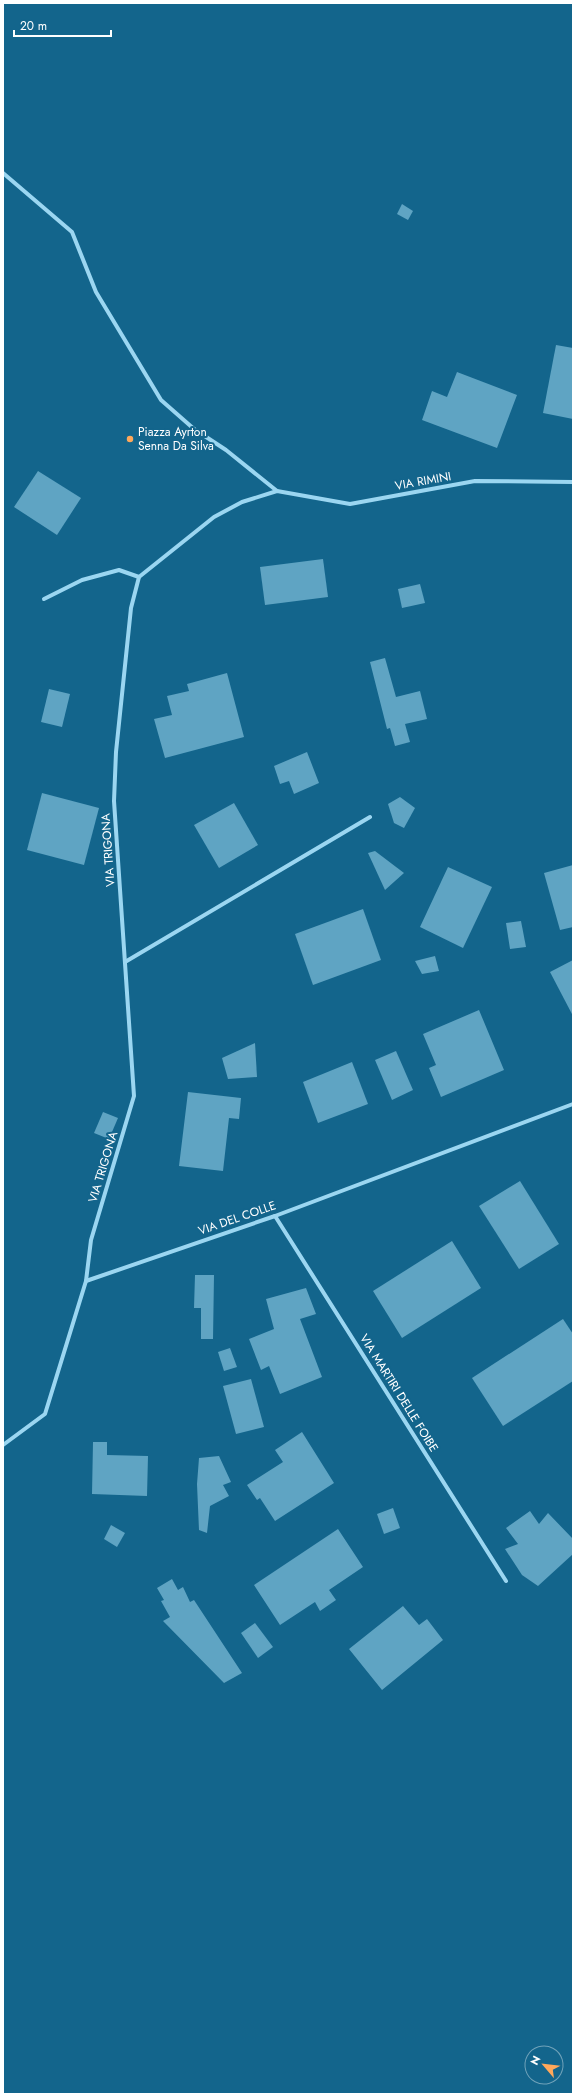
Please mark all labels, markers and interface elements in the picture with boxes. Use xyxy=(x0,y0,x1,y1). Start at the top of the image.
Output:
scale bar xyxy=(14,12,111,38)
text: 20 m xyxy=(20,17,47,35)
place label: Piazza Ayrton Senna Da Silva xyxy=(138,423,214,455)
marker: Piazza Ayrton Senna Da Silva xyxy=(125,434,135,444)
street label: VIA RIMINI xyxy=(393,467,453,495)
street label: VIA TRIGONA xyxy=(96,813,120,887)
street label: VIA TRIGONA xyxy=(84,1129,122,1205)
street label: VIA DEL COLLE xyxy=(196,1196,278,1240)
street label: VIA MARTIRI DELLE FOIBE xyxy=(355,1331,443,1455)
north arrow xyxy=(524,2045,564,2085)
text: N xyxy=(526,2053,544,2068)

